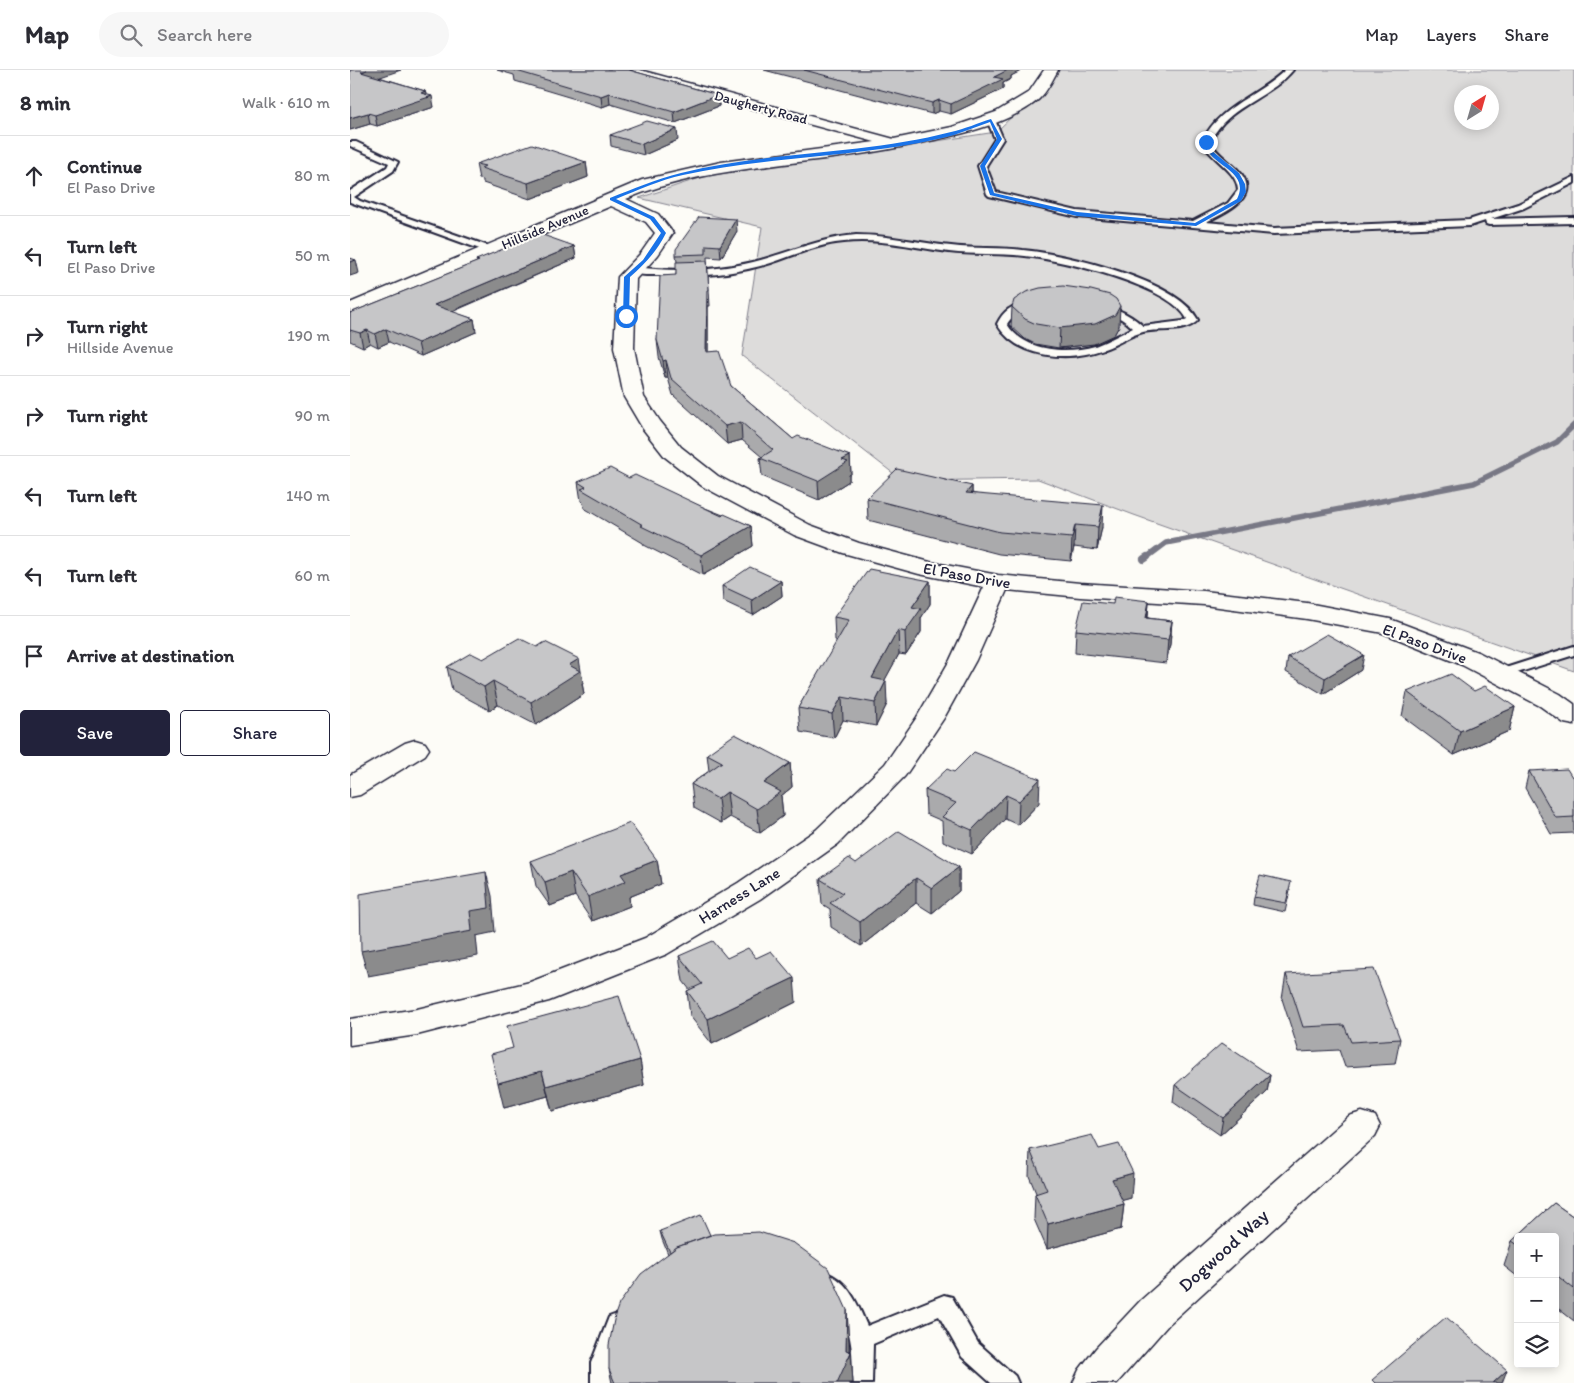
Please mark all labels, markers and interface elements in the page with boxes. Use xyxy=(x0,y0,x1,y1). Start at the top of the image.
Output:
search box xyxy=(99,12,449,57)
text: Map xyxy=(25,20,69,49)
icon: search xyxy=(117,21,145,49)
text: Search here xyxy=(157,23,252,46)
text: Map xyxy=(1365,24,1398,46)
text: Layers xyxy=(1426,24,1476,46)
text: Share xyxy=(1504,24,1549,46)
north arrow xyxy=(1454,85,1499,130)
street label: Daugherty Road xyxy=(712,87,810,128)
text: 8 min xyxy=(20,90,70,115)
text: Walk · 610 m xyxy=(242,93,330,112)
route end xyxy=(1195,131,1218,154)
text: Continue xyxy=(67,155,142,178)
icon: ahead xyxy=(20,162,48,190)
text: 80 m xyxy=(294,166,330,185)
text: El Paso Drive xyxy=(67,178,155,197)
street label: Hillside Avenue xyxy=(499,201,592,253)
text: Turn left xyxy=(67,235,137,258)
icon: left xyxy=(20,242,48,270)
text: 50 m xyxy=(295,246,330,265)
text: El Paso Drive xyxy=(67,258,155,277)
route start xyxy=(615,305,638,328)
text: Turn right xyxy=(67,315,148,338)
icon: right xyxy=(20,322,48,350)
text: 190 m xyxy=(287,326,330,345)
text: Hillside Avenue xyxy=(67,338,173,357)
icon: right xyxy=(20,402,48,430)
text: Turn right xyxy=(67,404,148,427)
text: 90 m xyxy=(295,406,330,425)
icon: left xyxy=(20,482,48,510)
text: Turn left xyxy=(67,484,137,507)
text: 140 m xyxy=(286,486,330,505)
street label: El Paso Drive xyxy=(922,558,1012,593)
icon: left xyxy=(20,562,48,590)
text: Turn left xyxy=(67,564,137,587)
text: 60 m xyxy=(295,566,330,585)
street label: El Paso Drive xyxy=(1380,619,1470,668)
icon: arrive xyxy=(20,642,48,670)
text: Arrive at destination xyxy=(67,644,234,667)
button: Save xyxy=(20,710,170,756)
button: Share xyxy=(180,710,330,756)
street label: Harness Lane xyxy=(695,863,783,928)
street label: Dogwood Way xyxy=(1174,1204,1273,1297)
map controls xyxy=(1514,1233,1559,1368)
button: + xyxy=(1514,1233,1559,1278)
button: − xyxy=(1514,1278,1559,1323)
button: layers xyxy=(1514,1323,1559,1368)

